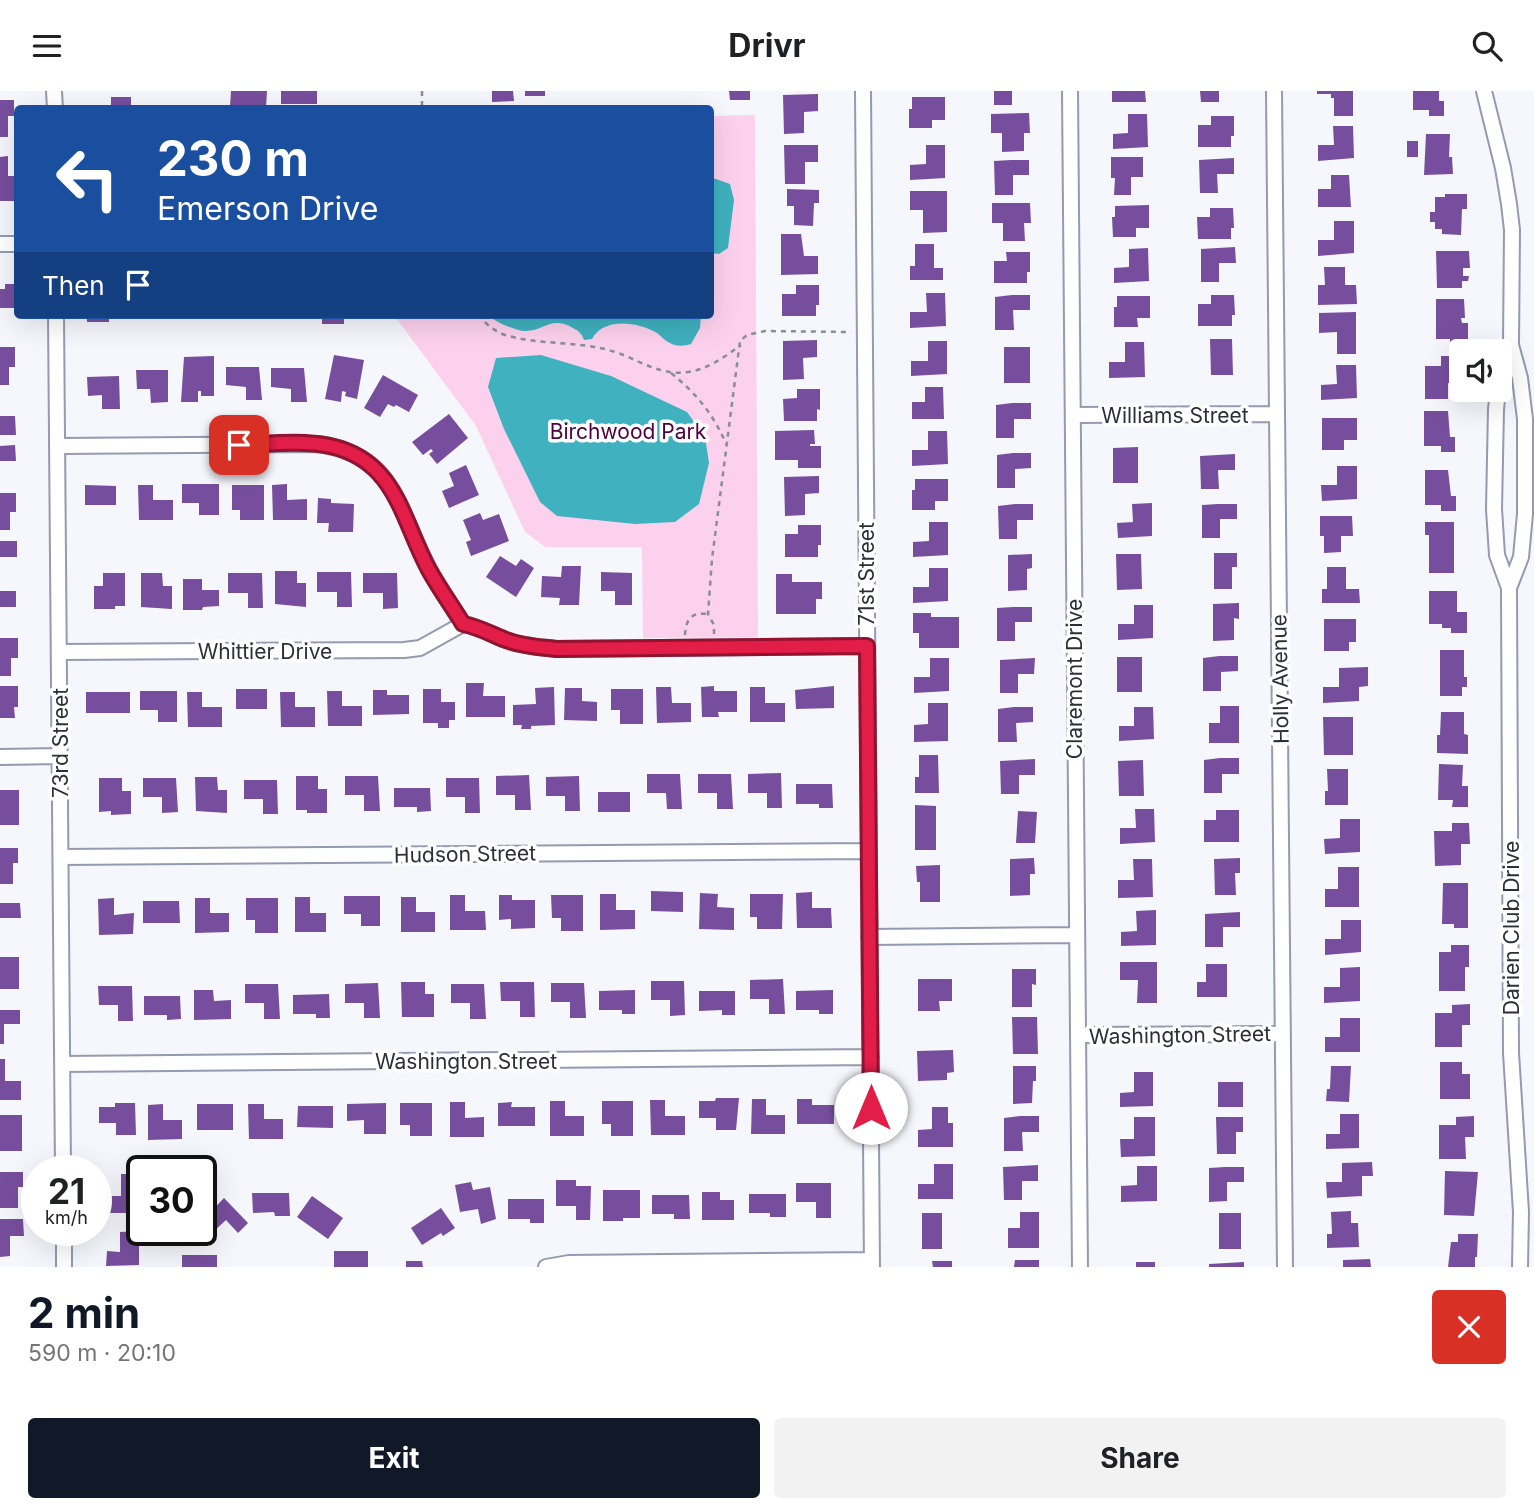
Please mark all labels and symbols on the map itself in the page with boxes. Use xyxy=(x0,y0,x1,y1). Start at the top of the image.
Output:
street label: Williams Street xyxy=(1101,403,1249,428)
pin xyxy=(209,415,269,475)
park label: Birchwood Park xyxy=(550,419,707,444)
street label: 71st Street xyxy=(854,522,879,626)
street label: Claremont Drive xyxy=(1062,599,1087,759)
street label: Holly Avenue xyxy=(1266,614,1294,744)
street label: Whittier Drive xyxy=(198,639,332,664)
street label: 73rd Street xyxy=(48,688,73,798)
street label: Hudson Street xyxy=(394,840,536,868)
street label: Darien Club Drive xyxy=(1499,841,1524,1015)
street label: Washington Street xyxy=(1089,1021,1271,1049)
street label: Washington Street xyxy=(375,1049,557,1074)
position arrow xyxy=(834,1071,908,1145)
speed limit sign: 30 xyxy=(126,1155,217,1246)

